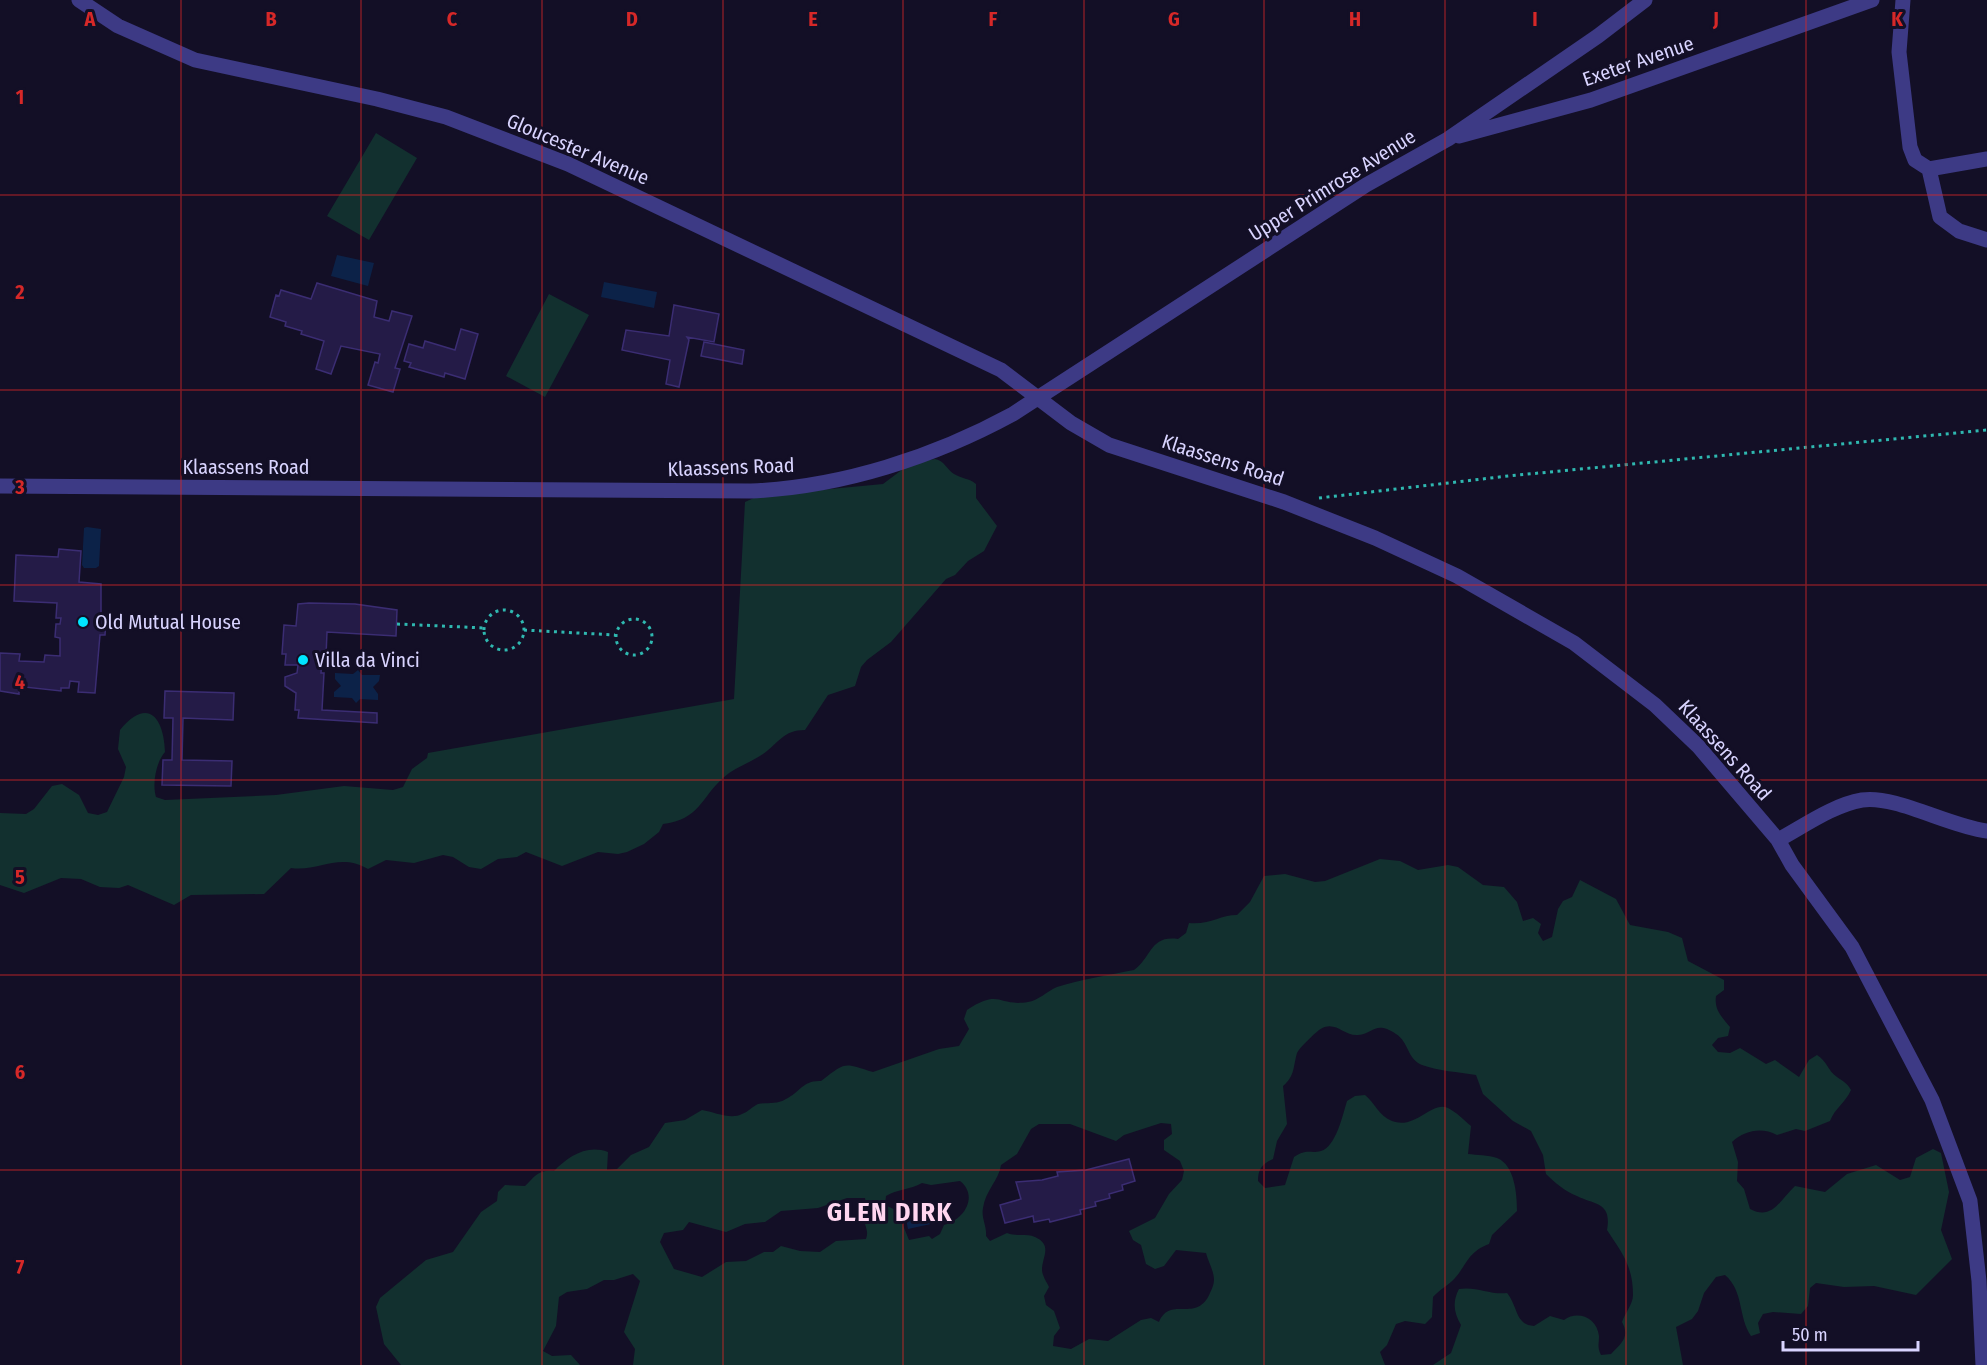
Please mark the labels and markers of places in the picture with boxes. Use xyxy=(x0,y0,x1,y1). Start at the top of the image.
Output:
place label: Old Mutual House xyxy=(95,610,241,634)
marker: Old Mutual House xyxy=(76,615,90,629)
place label: Villa da Vinci xyxy=(315,648,420,672)
marker: Villa da Vinci xyxy=(296,653,310,667)

